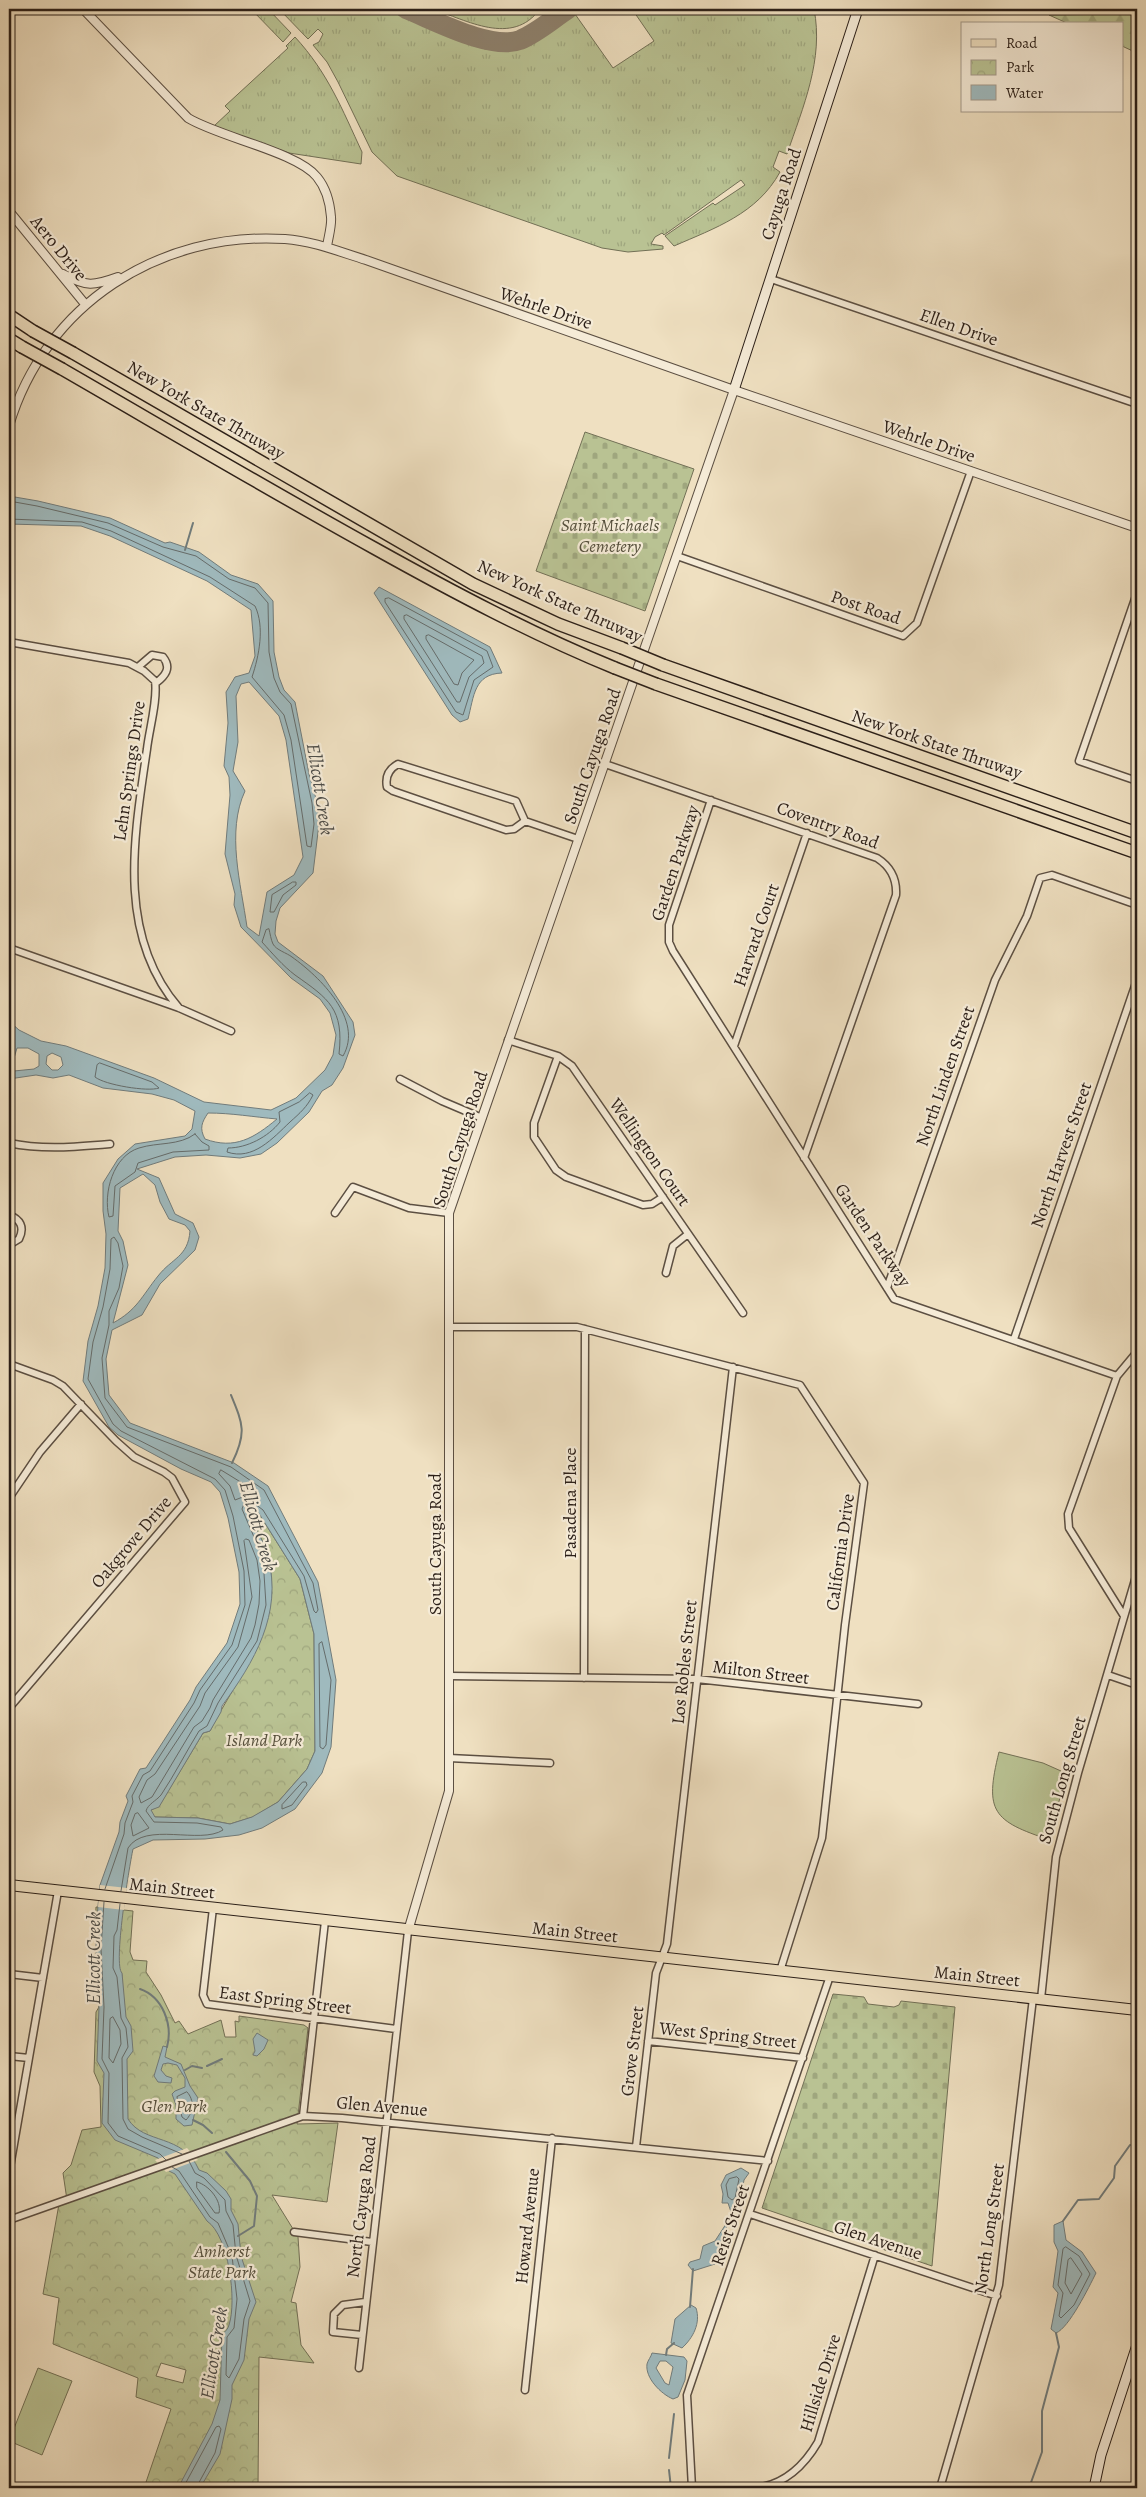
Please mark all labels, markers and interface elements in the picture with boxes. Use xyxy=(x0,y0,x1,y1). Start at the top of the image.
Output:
legend xyxy=(961,22,1124,112)
text: Road xyxy=(1006,33,1038,53)
text: Park xyxy=(1006,57,1035,77)
text: Water xyxy=(1005,83,1043,103)
street label: Cayuga Road xyxy=(755,145,807,243)
street label: Aero Drive xyxy=(25,209,93,286)
street label: Wehrle Drive xyxy=(496,281,595,335)
street label: Ellen Drive xyxy=(917,302,1001,352)
street label: New York State Thruway xyxy=(123,355,290,466)
street label: Wehrle Drive xyxy=(879,414,978,468)
park label: Saint Michaels Cemetery xyxy=(561,513,659,558)
street label: New York State Thruway xyxy=(474,554,647,649)
street label: Post Road xyxy=(828,584,904,630)
street label: South Cayuga Road xyxy=(557,685,627,827)
street label: Lehn Springs Drive xyxy=(107,699,151,843)
street label: New York State Thruway xyxy=(849,704,1026,785)
water label: Ellicott Creek xyxy=(300,741,340,837)
street label: Coventry Road xyxy=(773,795,883,855)
street label: Garden Parkway xyxy=(645,801,705,924)
street label: Harvard Court xyxy=(727,880,785,990)
street label: North Linden Street xyxy=(910,1003,980,1149)
street label: South Cayuga Road xyxy=(427,1067,493,1210)
street label: North Harvest Street xyxy=(1025,1079,1097,1231)
street label: Wellington Court xyxy=(603,1092,696,1211)
street label: Garden Parkway xyxy=(829,1178,917,1292)
street label: Pasadena Place xyxy=(558,1447,582,1559)
street label: South Cayuga Road xyxy=(423,1473,447,1615)
water label: Ellicott Creek xyxy=(233,1478,283,1574)
street label: Oakgrove Drive xyxy=(85,1491,177,1593)
street label: California Drive xyxy=(820,1492,860,1612)
street label: Los Robles Street xyxy=(666,1599,702,1725)
street label: Milton Street xyxy=(711,1654,811,1690)
street label: South Long Street xyxy=(1032,1713,1092,1847)
park label: Island Park xyxy=(226,1728,302,1752)
street label: Main Street xyxy=(128,1872,216,1904)
water label: Ellicott Creek xyxy=(81,1912,107,2004)
street label: Main Street xyxy=(531,1916,619,1948)
street label: Main Street xyxy=(933,1960,1021,1992)
street label: East Spring Street xyxy=(217,1980,353,2020)
street label: Grove Street xyxy=(615,2004,649,2097)
street label: West Spring Street xyxy=(657,2016,798,2054)
street label: Glen Avenue xyxy=(335,2090,429,2122)
park label: Glen Park xyxy=(141,2094,207,2118)
street label: North Cayuga Road xyxy=(340,2134,382,2279)
street label: North Long Street xyxy=(968,2162,1010,2296)
street label: Howard Avenue xyxy=(509,2167,545,2285)
street label: Reist Street xyxy=(705,2181,755,2269)
street label: Glen Avenue xyxy=(831,2214,925,2266)
park label: Amherst State Park xyxy=(188,2239,256,2284)
water label: Ellicott Creek xyxy=(194,2305,234,2401)
street label: Hillside Drive xyxy=(794,2331,846,2435)

